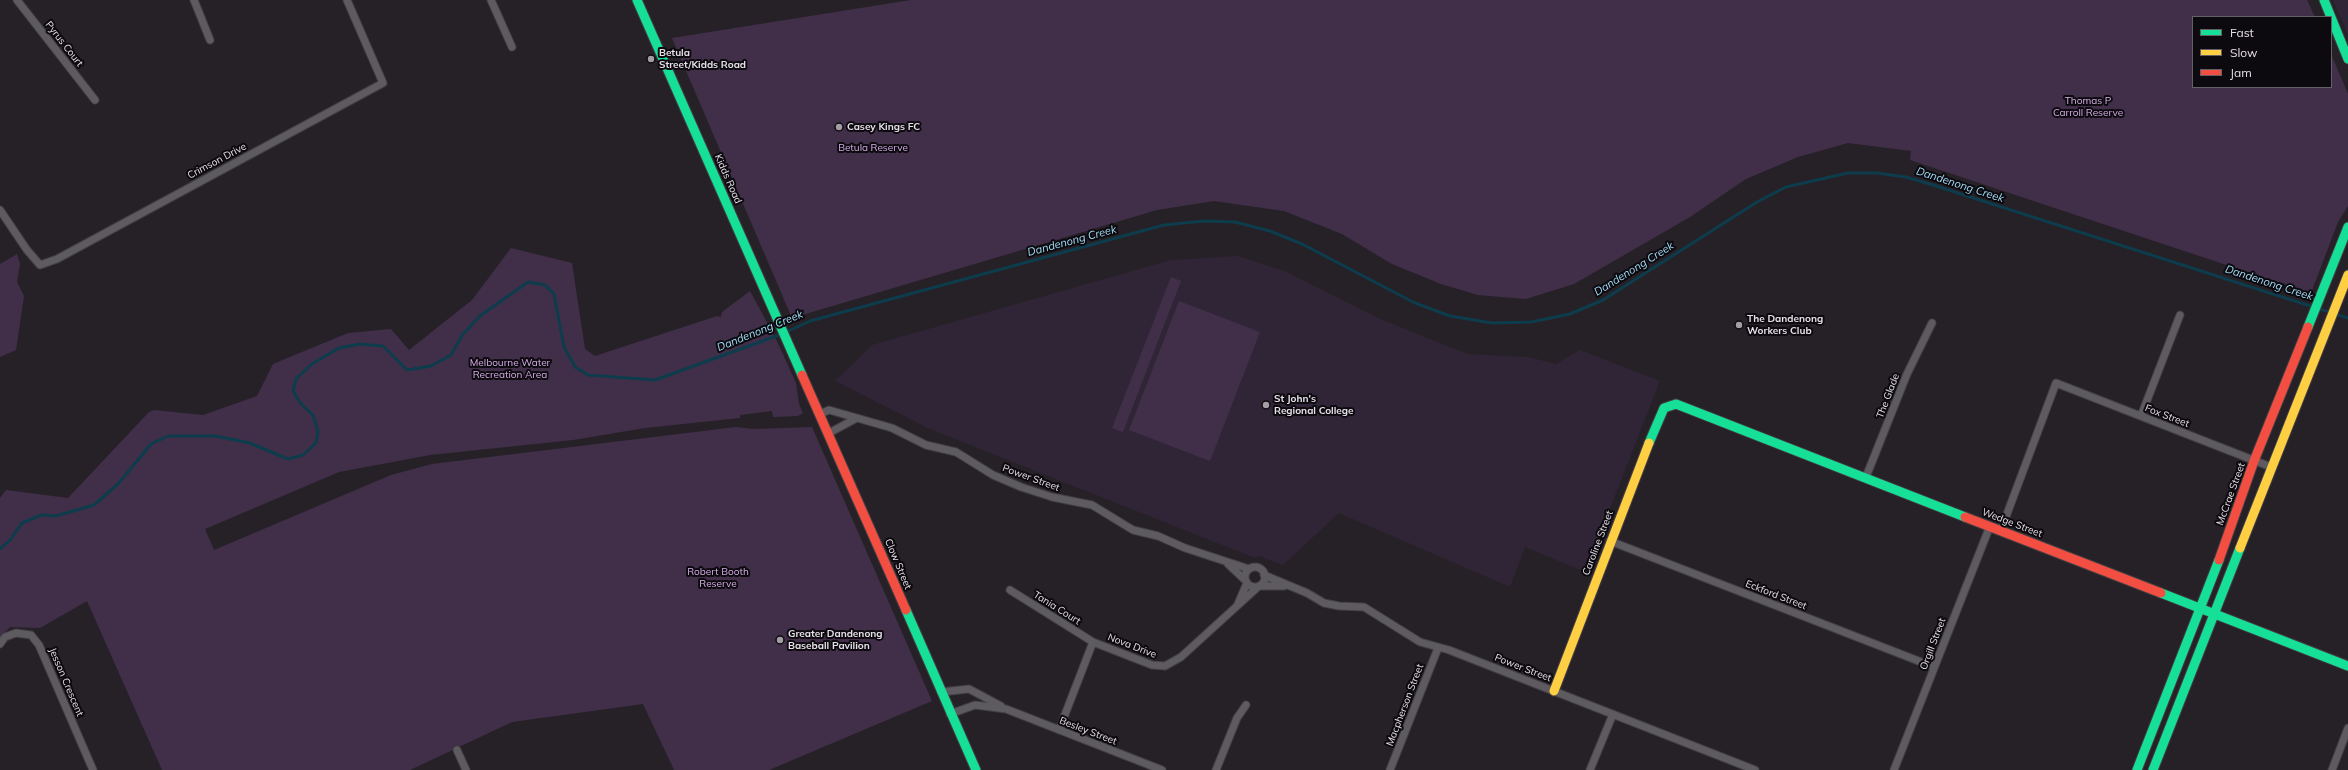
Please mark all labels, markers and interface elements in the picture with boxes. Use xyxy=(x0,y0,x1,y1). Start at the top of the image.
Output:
legend xyxy=(2192,16,2332,88)
street label: Pyrus Court xyxy=(43,19,85,69)
text: Fast xyxy=(2230,25,2254,40)
text: Slow xyxy=(2230,45,2258,60)
place label: Betula Street/Kidds Road xyxy=(659,47,746,70)
marker: Betula Street/Kidds Road xyxy=(646,54,656,64)
text: Jam xyxy=(2230,65,2252,80)
park label: Thomas P Carroll Reserve xyxy=(2053,95,2123,118)
place label: Casey Kings FC xyxy=(847,121,920,133)
marker: Casey Kings FC xyxy=(834,122,844,132)
street label: Crimson Drive xyxy=(186,140,248,182)
park label: Betula Reserve xyxy=(838,142,908,154)
street label: Kidds Road xyxy=(712,152,744,206)
water label: Dandenong Creek xyxy=(1914,165,2006,205)
water label: Dandenong Creek xyxy=(1026,223,1118,259)
water label: Dandenong Creek xyxy=(1592,239,1676,299)
water label: Dandenong Creek xyxy=(2223,263,2315,303)
water label: Dandenong Creek xyxy=(715,308,805,354)
place label: The Dandenong Workers Club xyxy=(1747,313,1823,336)
marker: The Dandenong Workers Club xyxy=(1734,320,1744,330)
park label: Melbourne Water Recreation Area xyxy=(470,357,550,380)
street label: The Glade xyxy=(1874,372,1902,420)
place label: St John's Regional College xyxy=(1274,393,1354,416)
marker: St John's Regional College xyxy=(1261,400,1271,410)
street label: Fox Street xyxy=(2143,402,2191,430)
street label: McCrae Street xyxy=(2214,461,2248,527)
street label: Power Street xyxy=(1001,462,1061,494)
street label: Wedge Street xyxy=(1980,506,2044,540)
street label: Caroline Street xyxy=(1580,509,1616,577)
street label: Clow Street xyxy=(882,537,914,591)
park label: Robert Booth Reserve xyxy=(687,566,749,590)
street label: Eckford Street xyxy=(1744,578,1808,612)
street label: Tania Court xyxy=(1031,589,1083,627)
street label: Orgill Street xyxy=(1918,616,1948,672)
place label: Greater Dandenong Baseball Pavilion xyxy=(788,628,883,652)
street label: Nova Drive xyxy=(1106,631,1158,661)
marker: Greater Dandenong Baseball Pavilion xyxy=(775,635,785,645)
street label: Jesson Crescent xyxy=(46,646,86,718)
street label: Power Street xyxy=(1493,652,1553,684)
street label: Macpherson Street xyxy=(1384,662,1426,748)
street label: Besley Street xyxy=(1058,715,1118,747)

